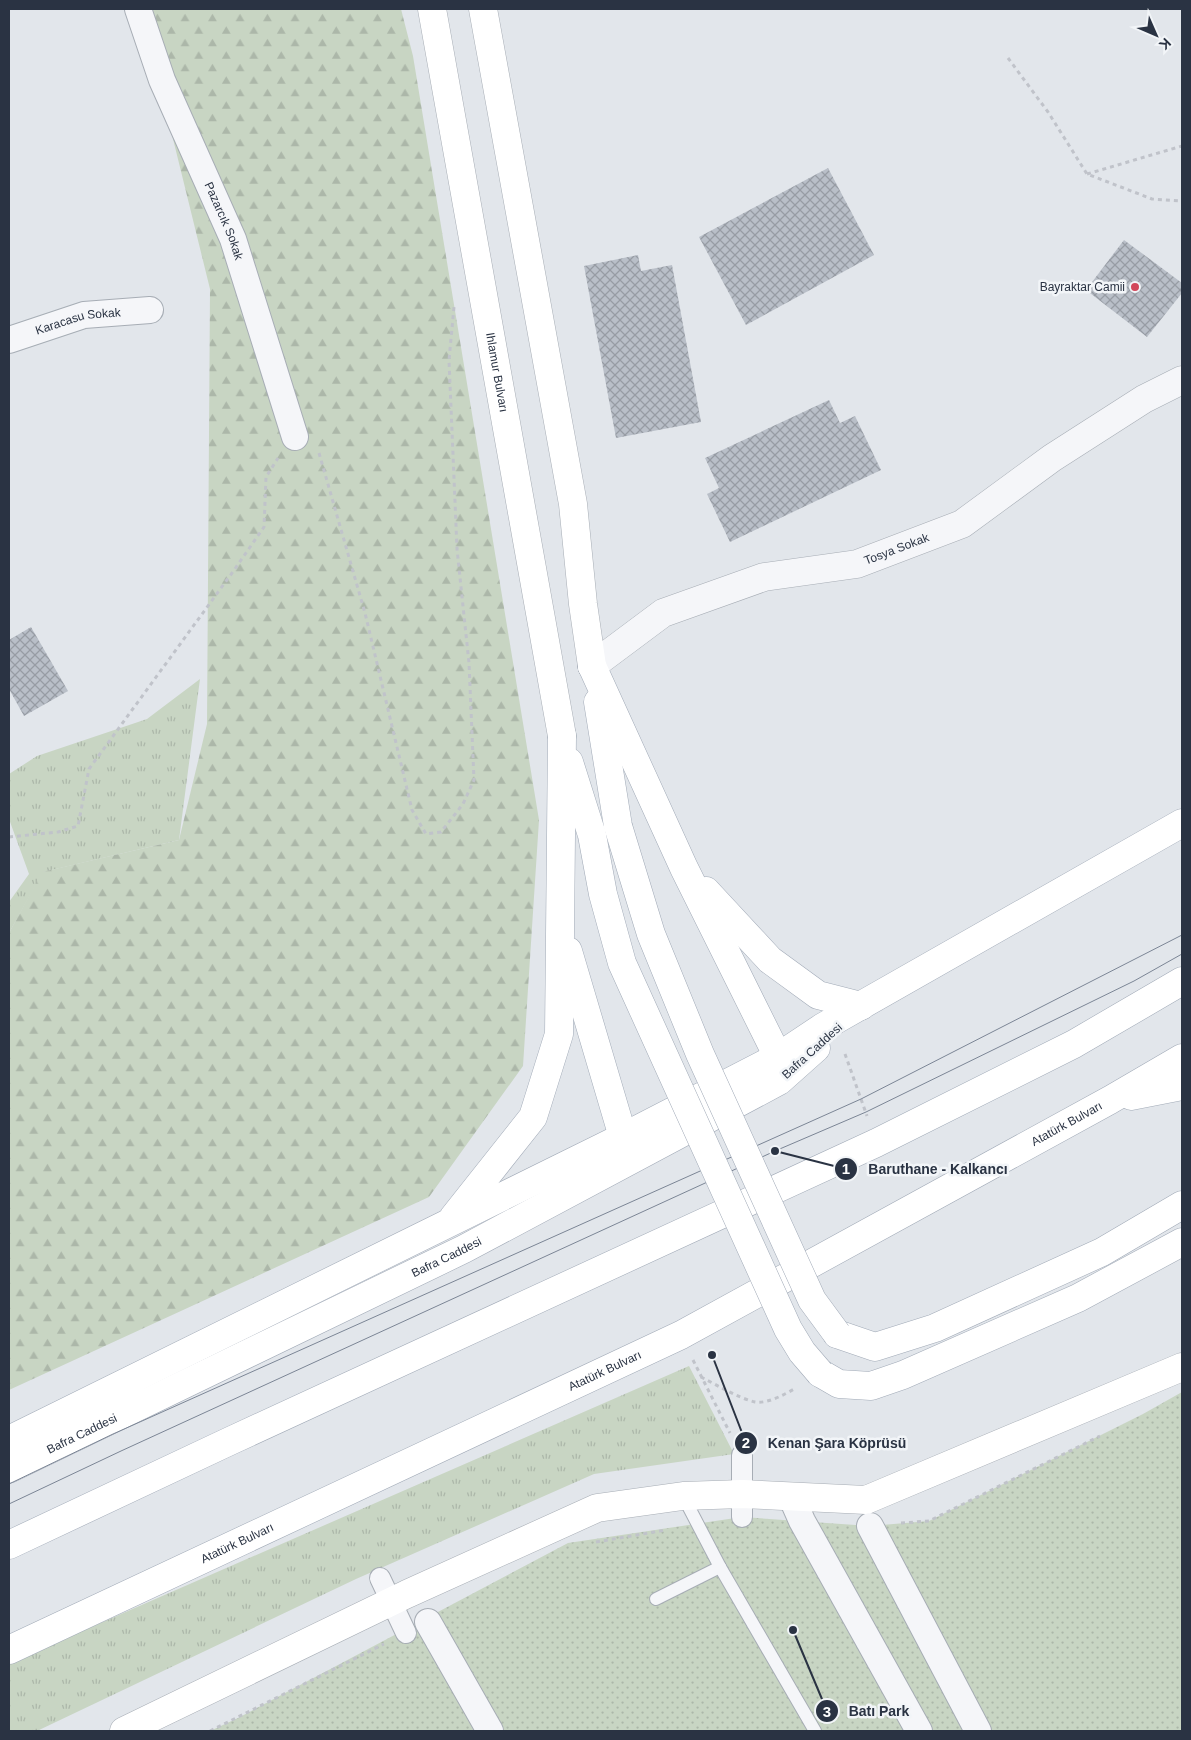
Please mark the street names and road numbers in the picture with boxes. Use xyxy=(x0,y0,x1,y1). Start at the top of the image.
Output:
street label: Pazarcık Sokak xyxy=(201,180,246,263)
street label: Karacasu Sokak xyxy=(34,305,122,338)
street label: Ihlamur Bulvarı xyxy=(483,331,511,413)
street label: Tosya Sokak xyxy=(862,530,932,568)
street label: Bafra Caddesi xyxy=(779,1020,845,1082)
street label: Atatürk Bulvarı xyxy=(1029,1099,1105,1149)
street label: Bafra Caddesi xyxy=(409,1234,484,1280)
street label: Atatürk Bulvarı xyxy=(566,1348,643,1394)
street label: Bafra Caddesi xyxy=(45,1411,119,1457)
street label: Atatürk Bulvarı xyxy=(199,1520,276,1566)

